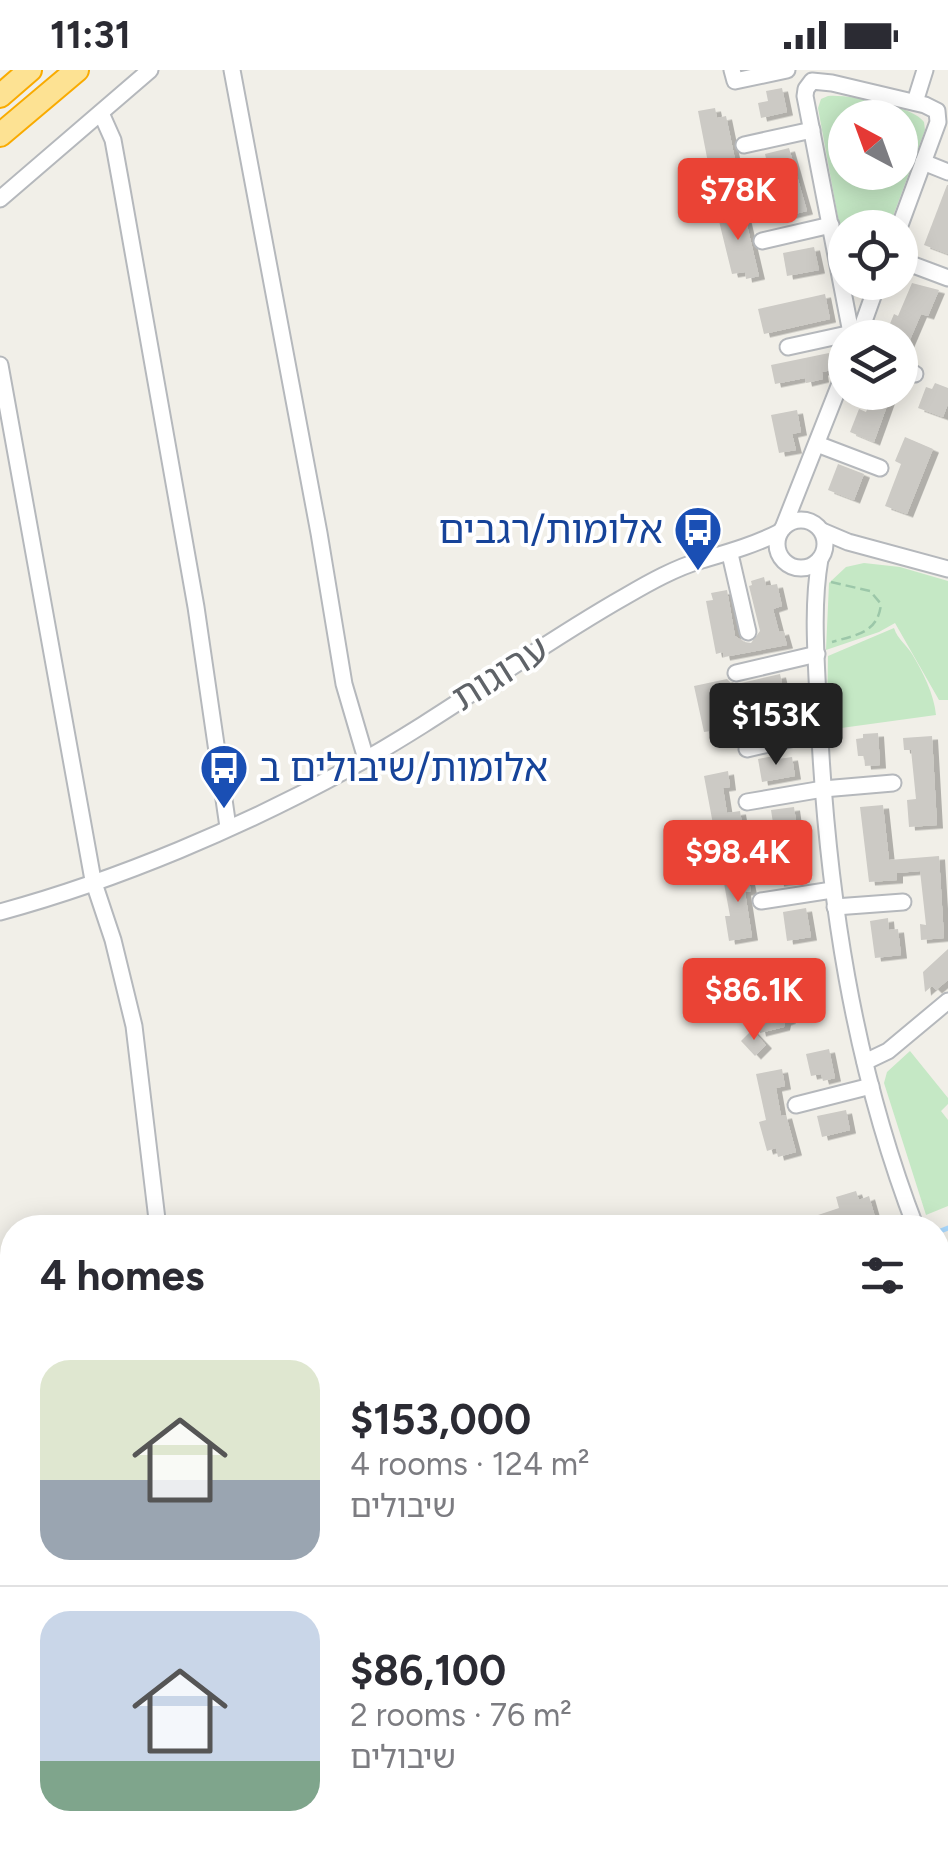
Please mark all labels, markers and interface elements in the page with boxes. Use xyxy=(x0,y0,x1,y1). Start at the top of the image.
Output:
text: 11:31 xyxy=(50,12,131,58)
north arrow xyxy=(828,100,918,190)
map controls xyxy=(828,100,918,410)
pin: $78K xyxy=(679,158,797,243)
text: $78K xyxy=(700,171,776,209)
button: locate xyxy=(828,210,918,300)
button: layers xyxy=(828,320,918,410)
bus stop icon: אלומות/רגבים xyxy=(672,504,724,572)
place label: אלומות/רגבים xyxy=(439,507,663,553)
street label: ערוגות xyxy=(443,626,557,720)
pin: $153K xyxy=(706,683,846,768)
text: $153K xyxy=(732,696,820,734)
bus stop icon: אלומות/שיבולים ב xyxy=(198,742,250,810)
place label: אלומות/שיבולים ב xyxy=(259,745,548,791)
pin: $98.4K xyxy=(657,820,819,905)
text: $98.4K xyxy=(685,833,791,871)
pin: $86.1K xyxy=(673,958,835,1043)
text: $86.1K xyxy=(705,971,803,1009)
icon: filters xyxy=(855,1248,910,1303)
text: 4 homes xyxy=(40,1250,204,1301)
text: $153,000 xyxy=(350,1394,531,1445)
icon: home xyxy=(120,1400,240,1520)
text: 4 rooms · 124 m² xyxy=(350,1445,589,1483)
text: שיבולים xyxy=(350,1487,456,1525)
text: $86,100 xyxy=(350,1645,506,1696)
icon: home xyxy=(120,1651,240,1771)
text: 2 rooms · 76 m² xyxy=(350,1696,572,1734)
text: שיבולים xyxy=(350,1738,456,1776)

